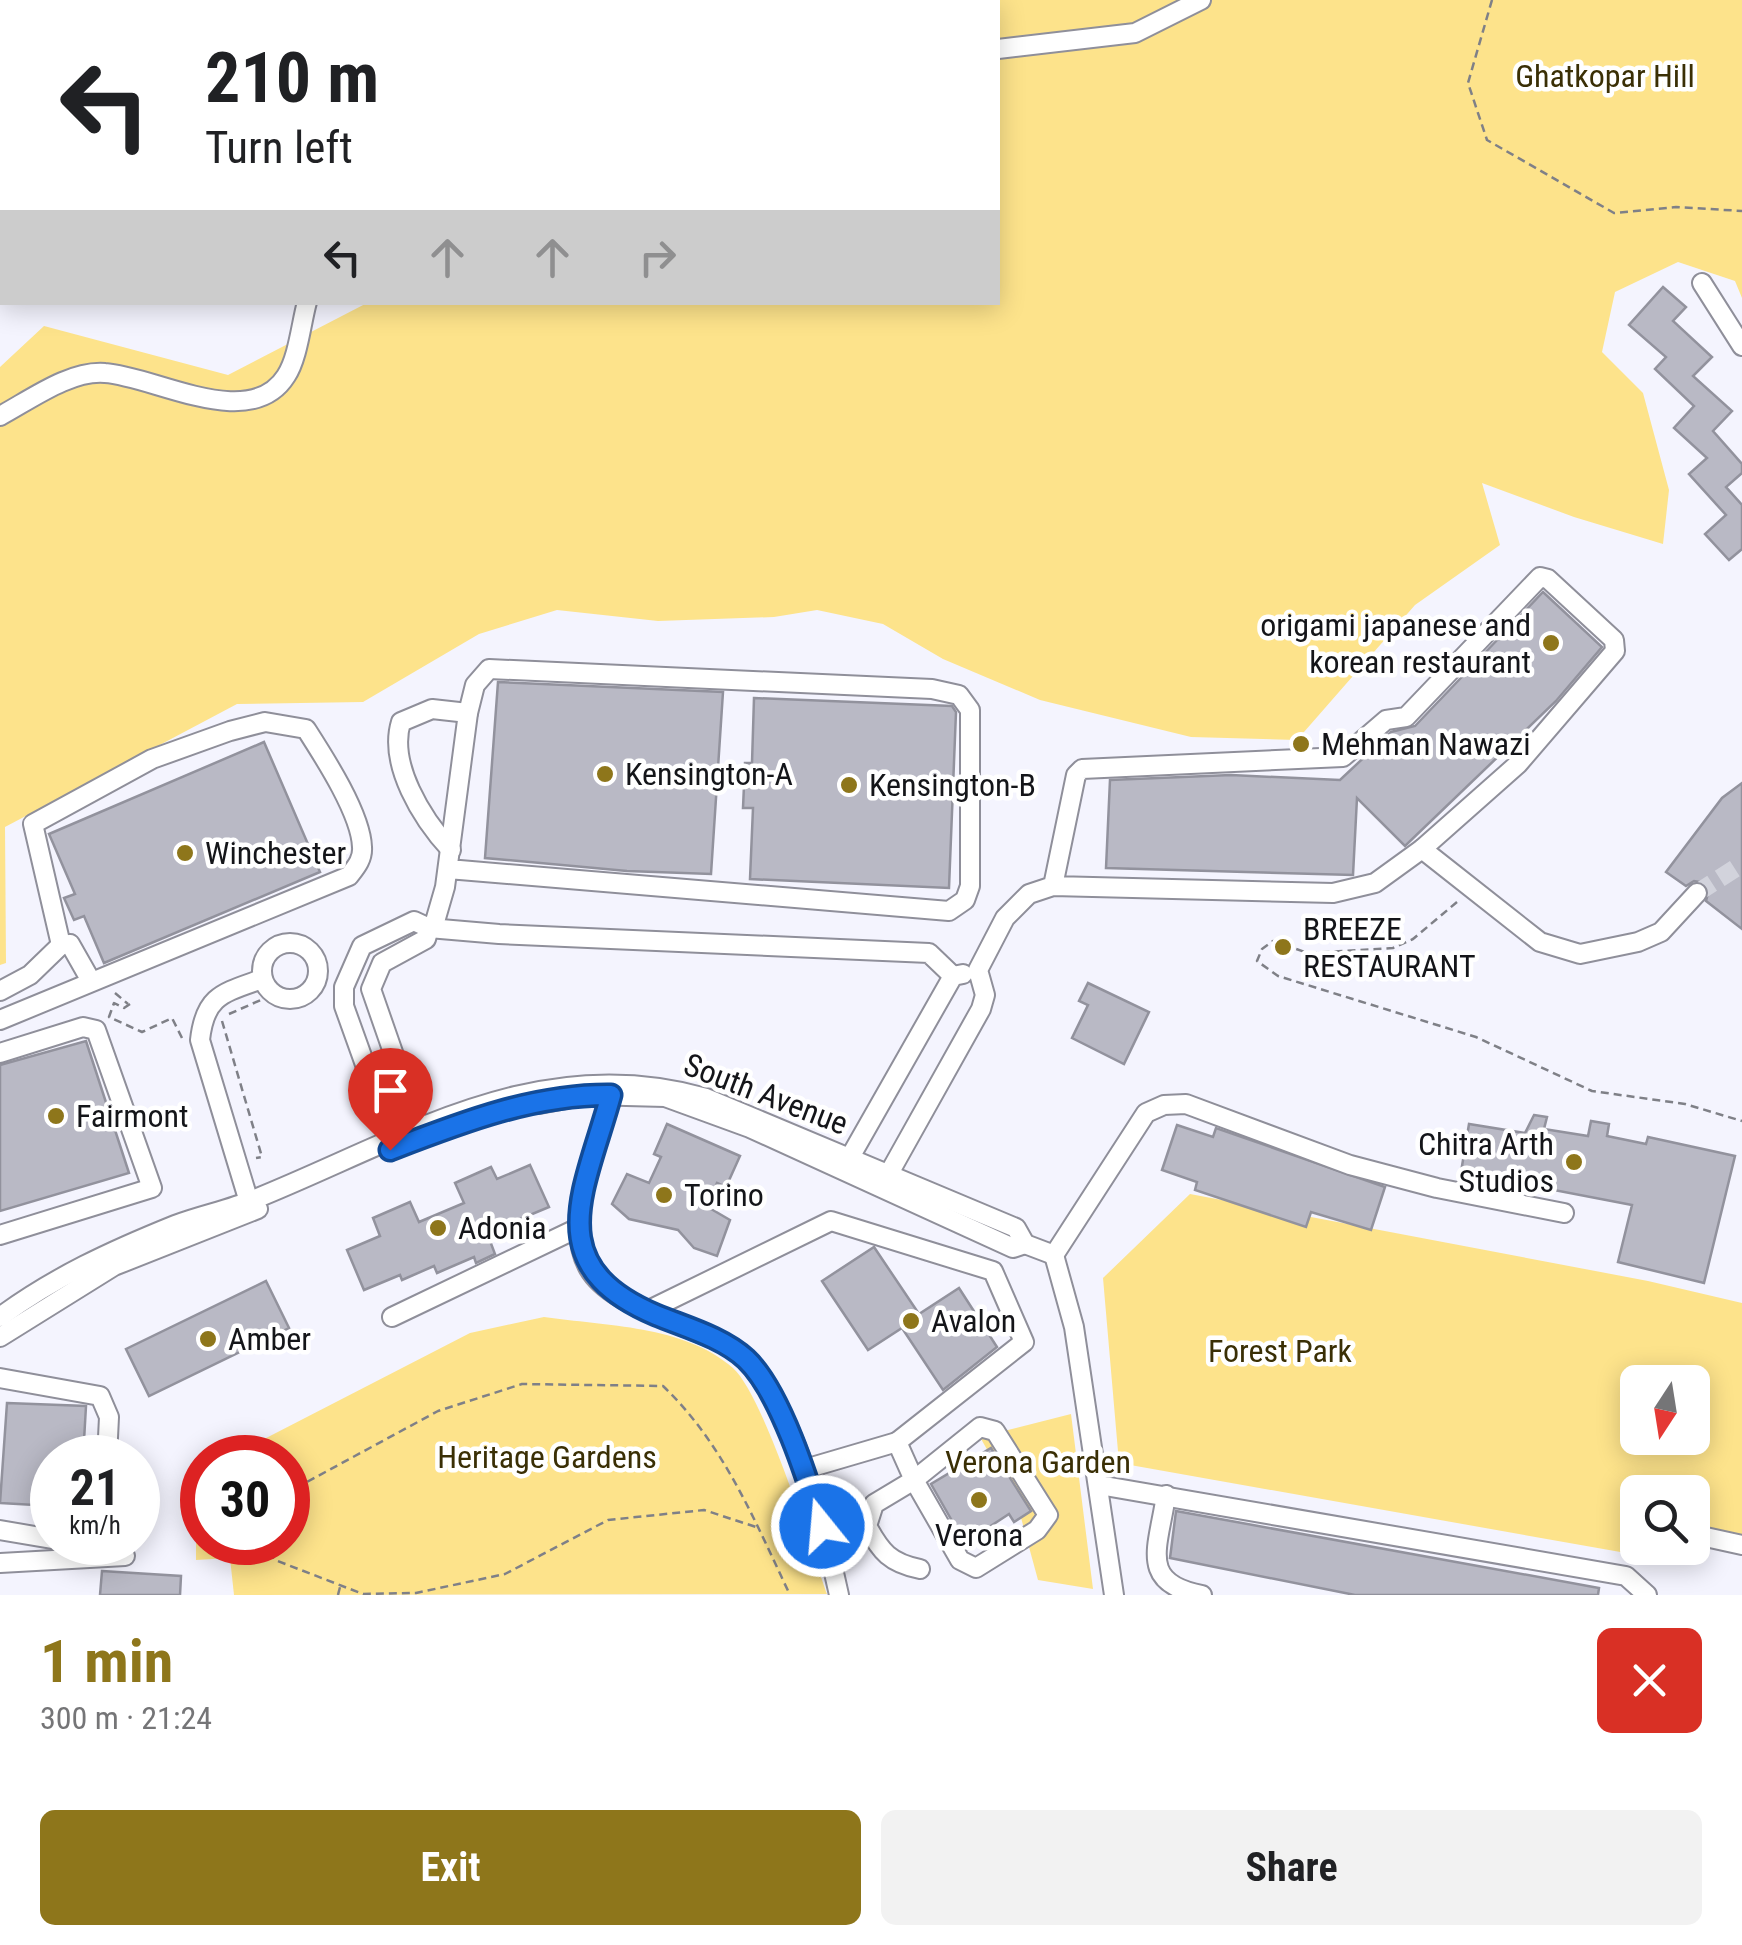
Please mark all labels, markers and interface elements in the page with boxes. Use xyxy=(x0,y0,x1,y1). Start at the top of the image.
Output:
text: 210 m xyxy=(205,37,379,119)
icon: left xyxy=(40,40,170,170)
park label: Ghatkopar Hill xyxy=(1515,57,1695,95)
text: Turn left xyxy=(205,121,353,174)
icon: left xyxy=(315,230,370,285)
icon: ahead xyxy=(420,230,475,285)
icon: ahead xyxy=(525,230,580,285)
icon: right xyxy=(630,230,685,285)
place label: origami japanese and korean restaurant xyxy=(1260,606,1531,681)
marker: origami japanese and korean restaurant xyxy=(1540,632,1562,654)
place label: Mehman Nawazi xyxy=(1321,725,1531,763)
marker: Mehman Nawazi xyxy=(1290,733,1312,755)
place label: Kensington-A xyxy=(625,755,793,793)
marker: Kensington-A xyxy=(594,763,616,785)
place label: Kensington-B xyxy=(869,766,1036,804)
marker: Kensington-B xyxy=(838,774,860,796)
place label: Winchester xyxy=(205,834,347,872)
marker: Winchester xyxy=(174,842,196,864)
place label: BREEZE RESTAURANT xyxy=(1303,910,1476,985)
marker: BREEZE RESTAURANT xyxy=(1272,936,1294,958)
street label: South Avenue xyxy=(679,1045,853,1143)
pin xyxy=(348,1048,433,1151)
icon: arrive xyxy=(363,1063,418,1118)
place label: Fairmont xyxy=(76,1097,188,1135)
marker: Fairmont xyxy=(45,1105,67,1127)
place label: Chitra Arth Studios xyxy=(1418,1125,1554,1200)
marker: Chitra Arth Studios xyxy=(1563,1151,1585,1173)
place label: Torino xyxy=(684,1176,764,1214)
marker: Torino xyxy=(653,1184,675,1206)
place label: Adonia xyxy=(458,1209,547,1247)
marker: Adonia xyxy=(427,1217,449,1239)
place label: Avalon xyxy=(931,1302,1016,1340)
marker: Avalon xyxy=(900,1310,922,1332)
place label: Amber xyxy=(228,1320,311,1358)
marker: Amber xyxy=(197,1328,219,1350)
park label: Forest Park xyxy=(1208,1332,1353,1370)
north arrow xyxy=(1620,1365,1710,1455)
map controls xyxy=(1620,1365,1710,1565)
speed limit sign: 30 xyxy=(180,1435,310,1565)
park label: Heritage Gardens xyxy=(437,1438,657,1476)
park label: Verona Garden xyxy=(945,1443,1131,1481)
text: 21 xyxy=(70,1459,120,1517)
position arrow xyxy=(770,1474,874,1578)
button: search xyxy=(1620,1475,1710,1565)
marker: Verona xyxy=(968,1489,990,1511)
text: km/h xyxy=(69,1511,121,1540)
place label: Verona xyxy=(935,1516,1023,1554)
text: 1 min xyxy=(40,1626,173,1697)
button: close xyxy=(1597,1628,1702,1733)
text: 300 m · 21:24 xyxy=(40,1699,212,1737)
button: Exit xyxy=(40,1810,861,1925)
button: Share xyxy=(881,1810,1702,1925)

